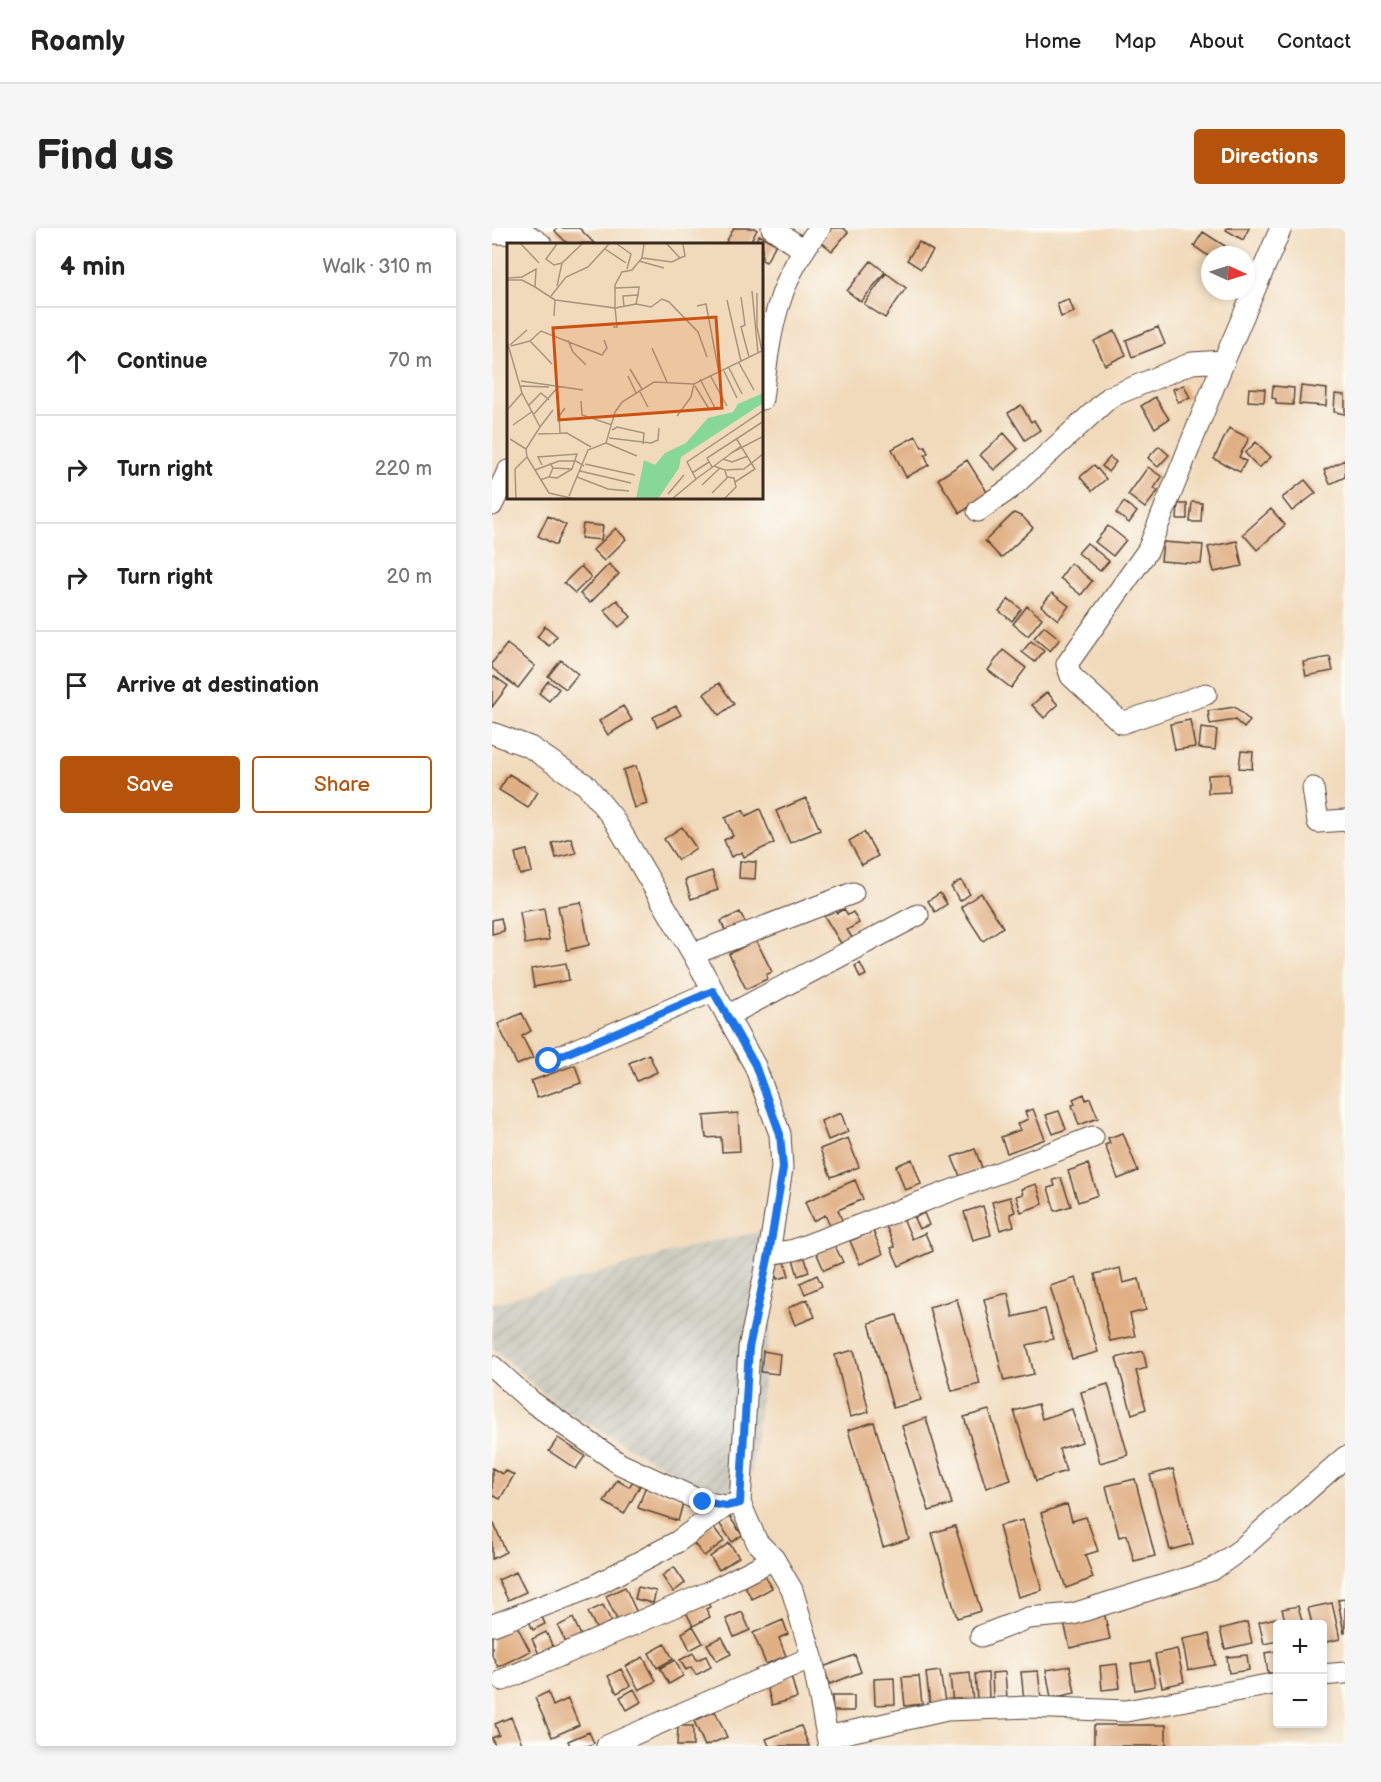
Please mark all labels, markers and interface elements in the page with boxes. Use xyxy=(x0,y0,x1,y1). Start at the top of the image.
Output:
text: Roamly xyxy=(30,25,125,58)
text: Home xyxy=(1024,29,1081,54)
text: Map xyxy=(1114,29,1156,54)
text: About xyxy=(1189,29,1244,54)
text: Contact xyxy=(1277,29,1351,54)
button: Directions xyxy=(1194,129,1345,184)
text: Find us xyxy=(36,131,174,182)
inset map xyxy=(507,243,764,500)
north arrow xyxy=(1201,246,1255,300)
text: 4 min xyxy=(60,252,125,283)
text: Walk · 310 m xyxy=(323,255,432,279)
icon: ahead xyxy=(60,345,93,378)
text: Continue xyxy=(117,348,207,375)
text: 70 m xyxy=(388,349,432,373)
icon: right xyxy=(60,453,93,486)
text: Turn right xyxy=(117,456,213,483)
text: 220 m xyxy=(375,457,432,481)
icon: right xyxy=(60,561,93,594)
text: Turn right xyxy=(117,564,213,591)
text: 20 m xyxy=(387,565,432,589)
icon: arrive xyxy=(60,669,93,702)
text: Arrive at destination xyxy=(117,672,319,699)
button: Save xyxy=(60,756,240,813)
button: Share xyxy=(252,756,432,813)
route start xyxy=(535,1047,561,1073)
route end xyxy=(689,1488,715,1514)
map controls xyxy=(1273,1620,1327,1728)
button: + xyxy=(1273,1620,1327,1674)
button: − xyxy=(1273,1674,1327,1728)

